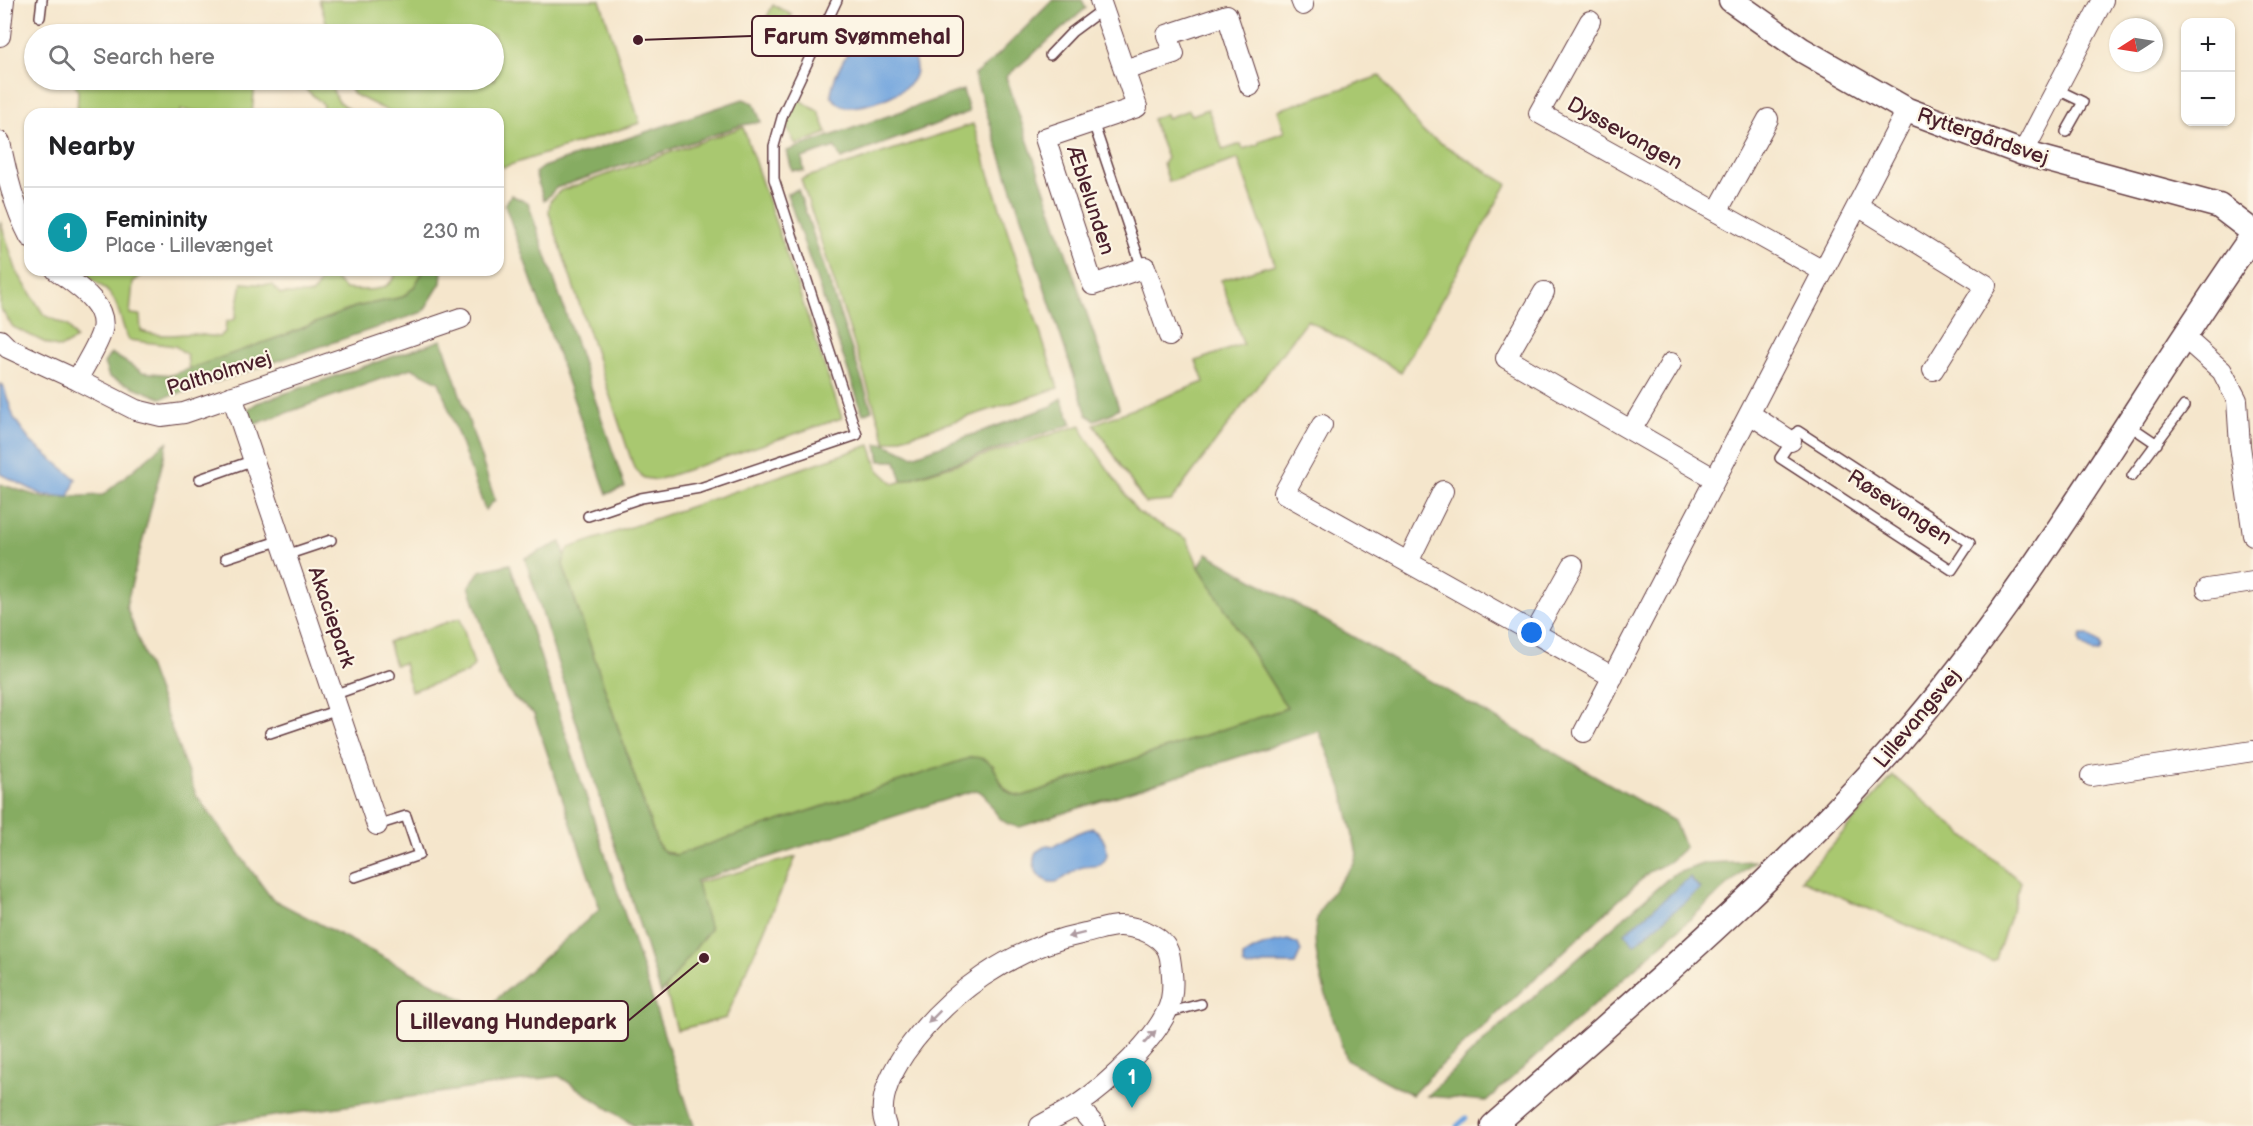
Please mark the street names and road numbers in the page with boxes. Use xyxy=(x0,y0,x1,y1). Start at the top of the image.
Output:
street label: Dyssevangen xyxy=(1563,92,1687,175)
street label: Ryttergårdsvej xyxy=(1914,102,2052,171)
street label: Æblelunden xyxy=(1061,141,1120,258)
street label: Paltholmvej xyxy=(164,346,275,401)
street label: Røsevangen xyxy=(1843,464,1957,550)
street label: Akaciepark xyxy=(303,563,361,672)
street label: Lillevangsvej xyxy=(1869,664,1966,773)

